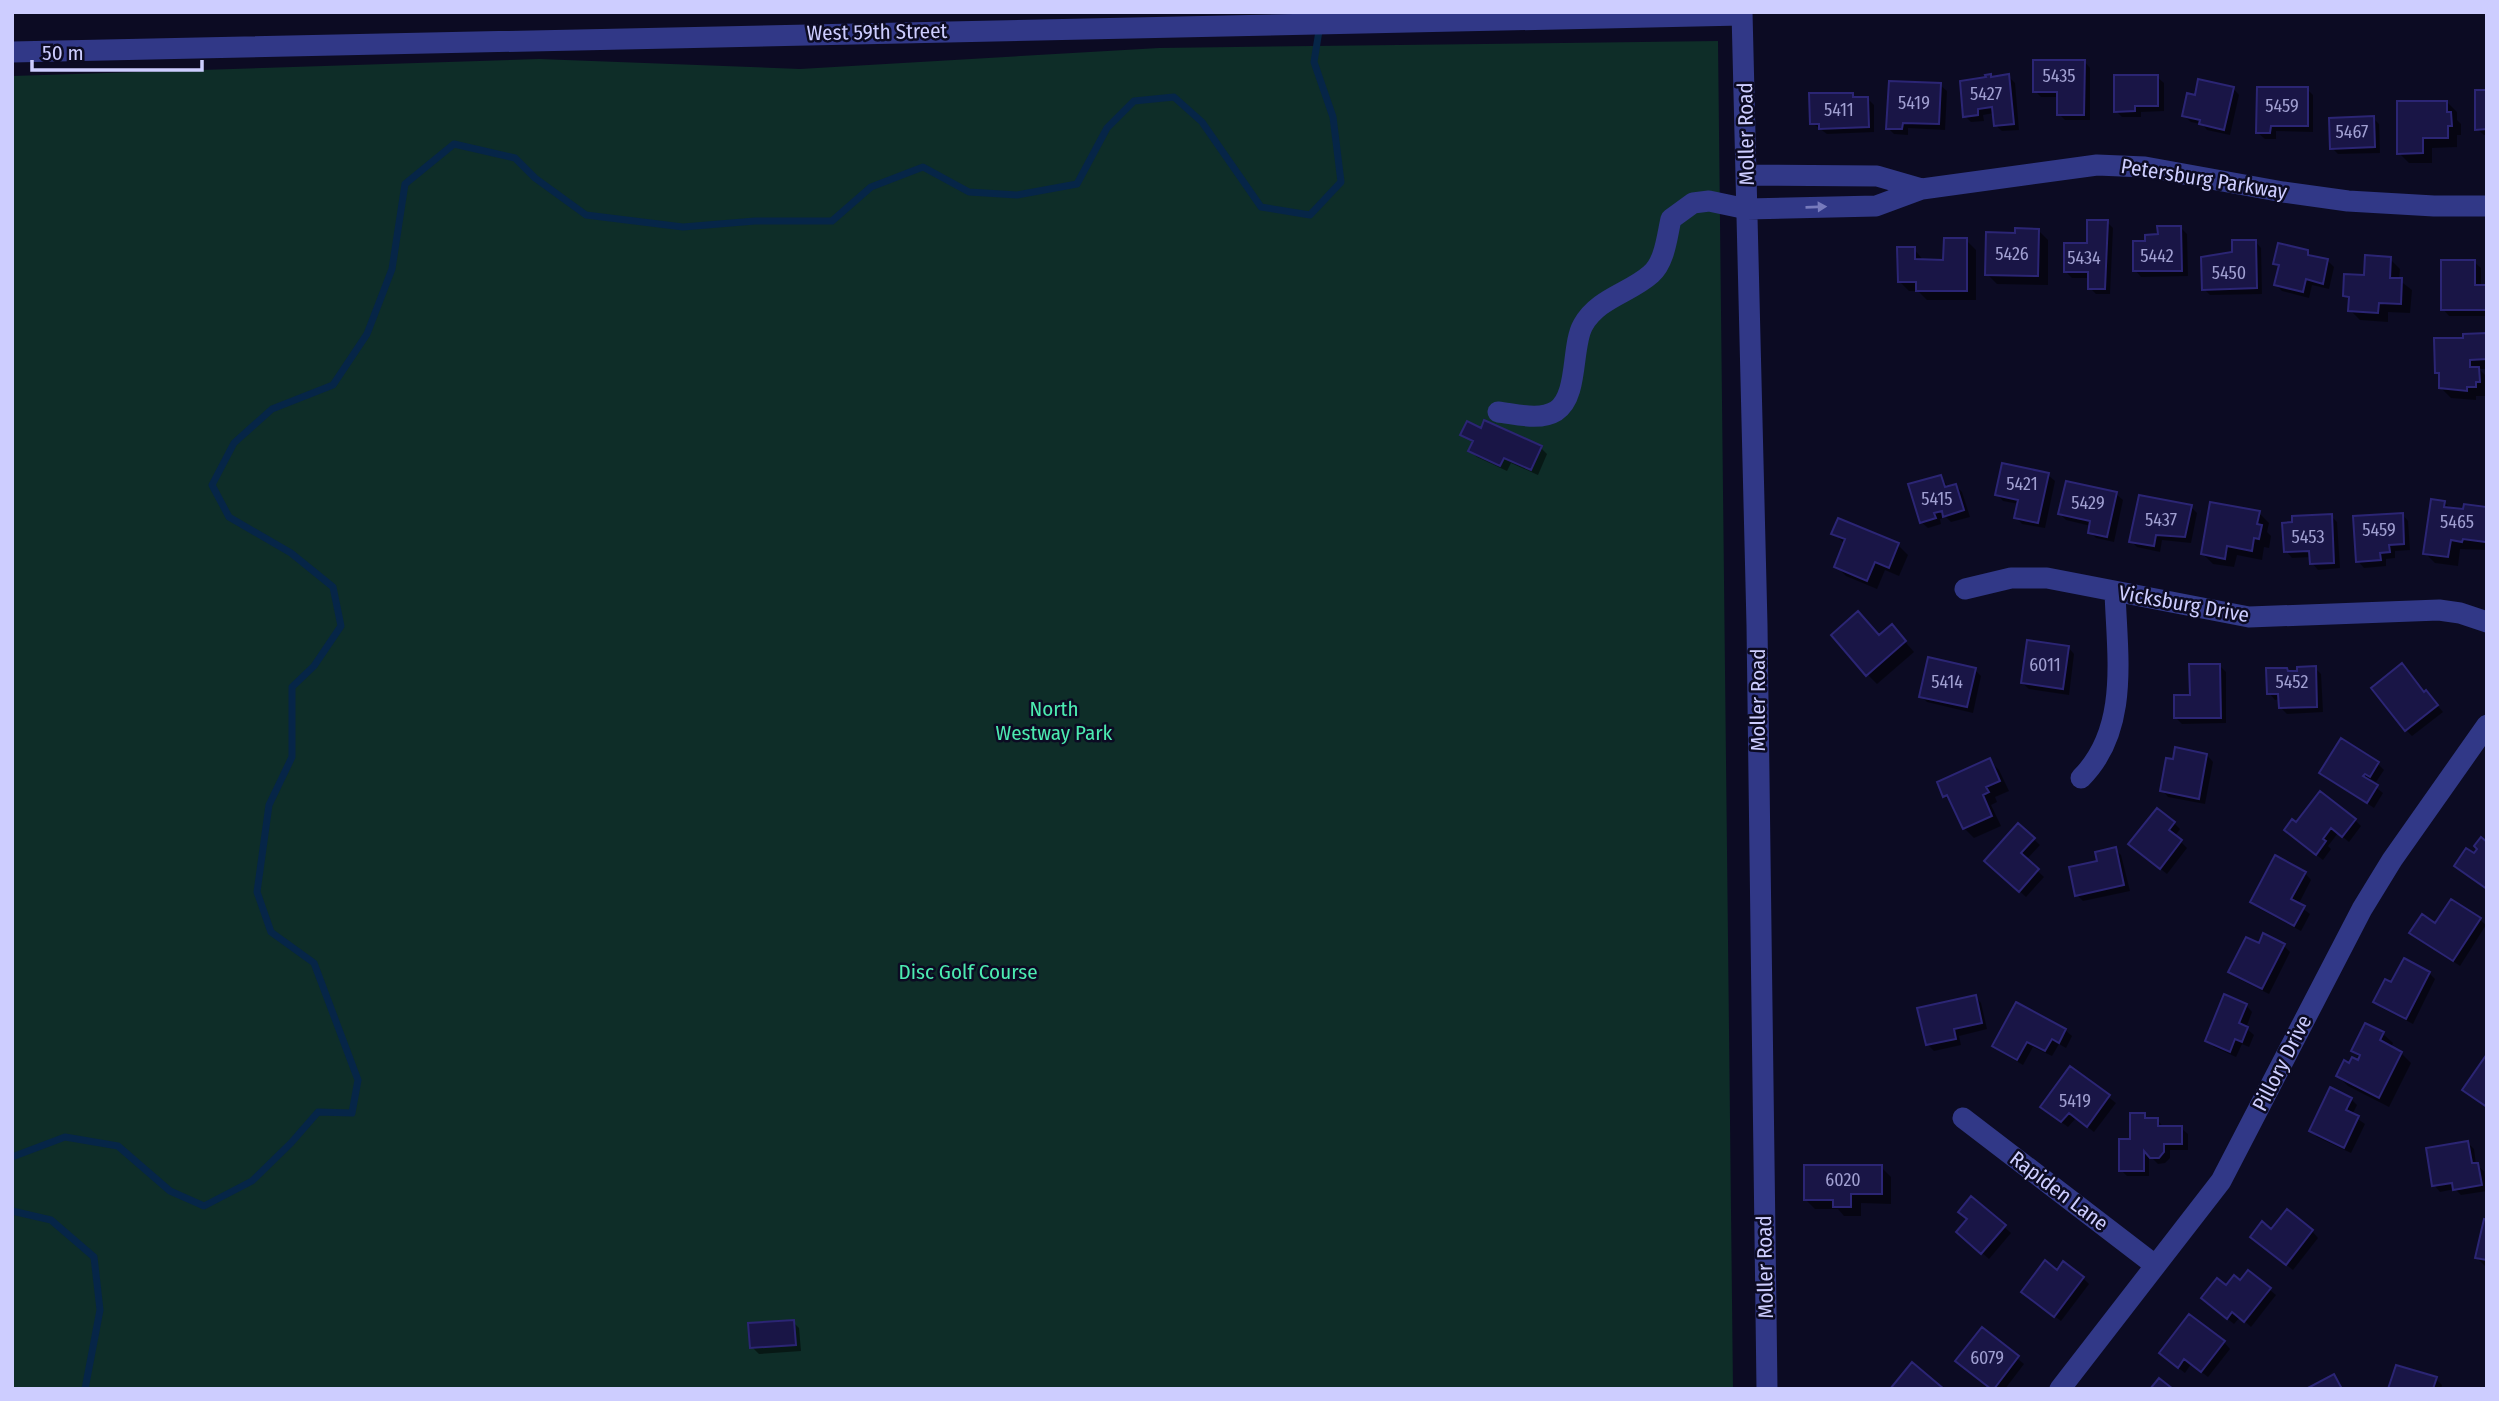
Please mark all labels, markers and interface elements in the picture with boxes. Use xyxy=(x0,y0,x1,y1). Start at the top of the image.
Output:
street label: West 59th Street xyxy=(806,18,948,46)
scale bar xyxy=(32,28,201,72)
text: 50 m xyxy=(42,40,84,66)
house number: 5435 xyxy=(2042,65,2076,87)
street label: Moller Road xyxy=(1732,82,1760,186)
house number: 5427 xyxy=(1970,83,2002,105)
house number: 5419 xyxy=(1898,92,1930,114)
house number: 5459 xyxy=(2265,95,2299,117)
house number: 5411 xyxy=(1824,99,1854,121)
house number: 5467 xyxy=(2336,121,2368,143)
street label: Petersburg Parkway xyxy=(2119,153,2290,205)
one-way arrow xyxy=(1805,202,1827,213)
house number: 5426 xyxy=(1995,243,2029,265)
house number: 5442 xyxy=(2140,245,2174,267)
house number: 5434 xyxy=(2067,247,2101,269)
house number: 5450 xyxy=(2212,262,2246,284)
house number: 5421 xyxy=(2006,473,2038,495)
house number: 5415 xyxy=(1921,488,1953,510)
house number: 5429 xyxy=(2071,492,2105,514)
house number: 5437 xyxy=(2145,509,2177,531)
house number: 5465 xyxy=(2440,511,2474,533)
house number: 5459 xyxy=(2362,519,2396,541)
house number: 5453 xyxy=(2291,526,2325,548)
street label: Vicksburg Drive xyxy=(2117,580,2251,628)
street label: Moller Road xyxy=(1745,648,1771,752)
house number: 6011 xyxy=(2029,654,2061,676)
house number: 5414 xyxy=(1931,671,1963,693)
house number: 5452 xyxy=(2276,671,2308,693)
park label: North Westway Park xyxy=(996,696,1113,746)
park label: Disc Golf Course xyxy=(898,959,1038,985)
street label: Pillory Drive xyxy=(2247,1011,2317,1115)
house number: 5419 xyxy=(2059,1090,2091,1112)
street label: Rapiden Lane xyxy=(2005,1146,2113,1236)
house number: 6020 xyxy=(1825,1169,1861,1191)
street label: Moller Road xyxy=(1751,1215,1779,1319)
house number: 6079 xyxy=(1970,1347,2004,1369)

